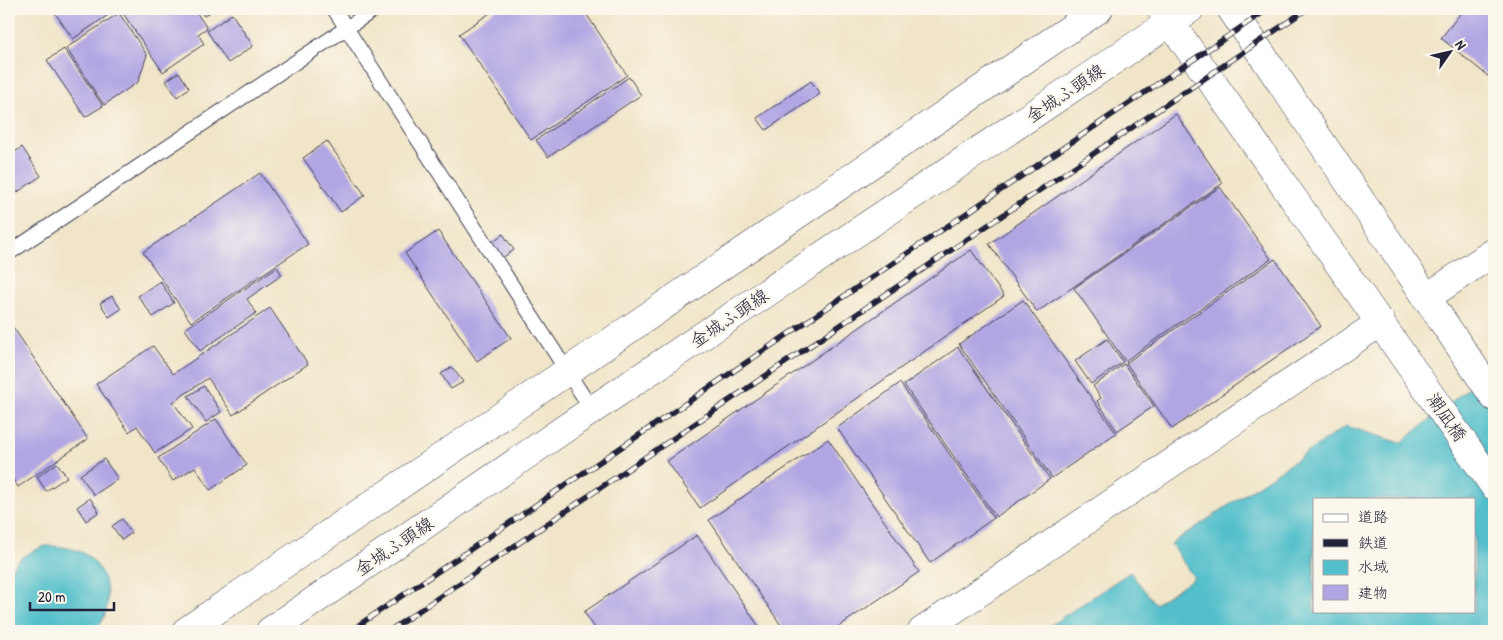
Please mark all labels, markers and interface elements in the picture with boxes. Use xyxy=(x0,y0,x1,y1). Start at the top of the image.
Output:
north arrow xyxy=(1426,28,1476,78)
text: N xyxy=(1451,36,1471,53)
street label: 金城ふ頭線 xyxy=(1021,57,1109,129)
street label: 金城ふ頭線 xyxy=(685,282,773,354)
street label: 潮凪橋 xyxy=(1421,388,1473,446)
legend xyxy=(1313,498,1476,612)
text: 道路 xyxy=(1358,506,1388,527)
street label: 金城ふ頭線 xyxy=(350,510,438,582)
text: 鉄道 xyxy=(1358,532,1388,553)
text: 水域 xyxy=(1358,556,1388,577)
scale bar xyxy=(30,580,114,612)
text: 建物 xyxy=(1358,582,1388,603)
text: 20 m xyxy=(38,586,65,607)

